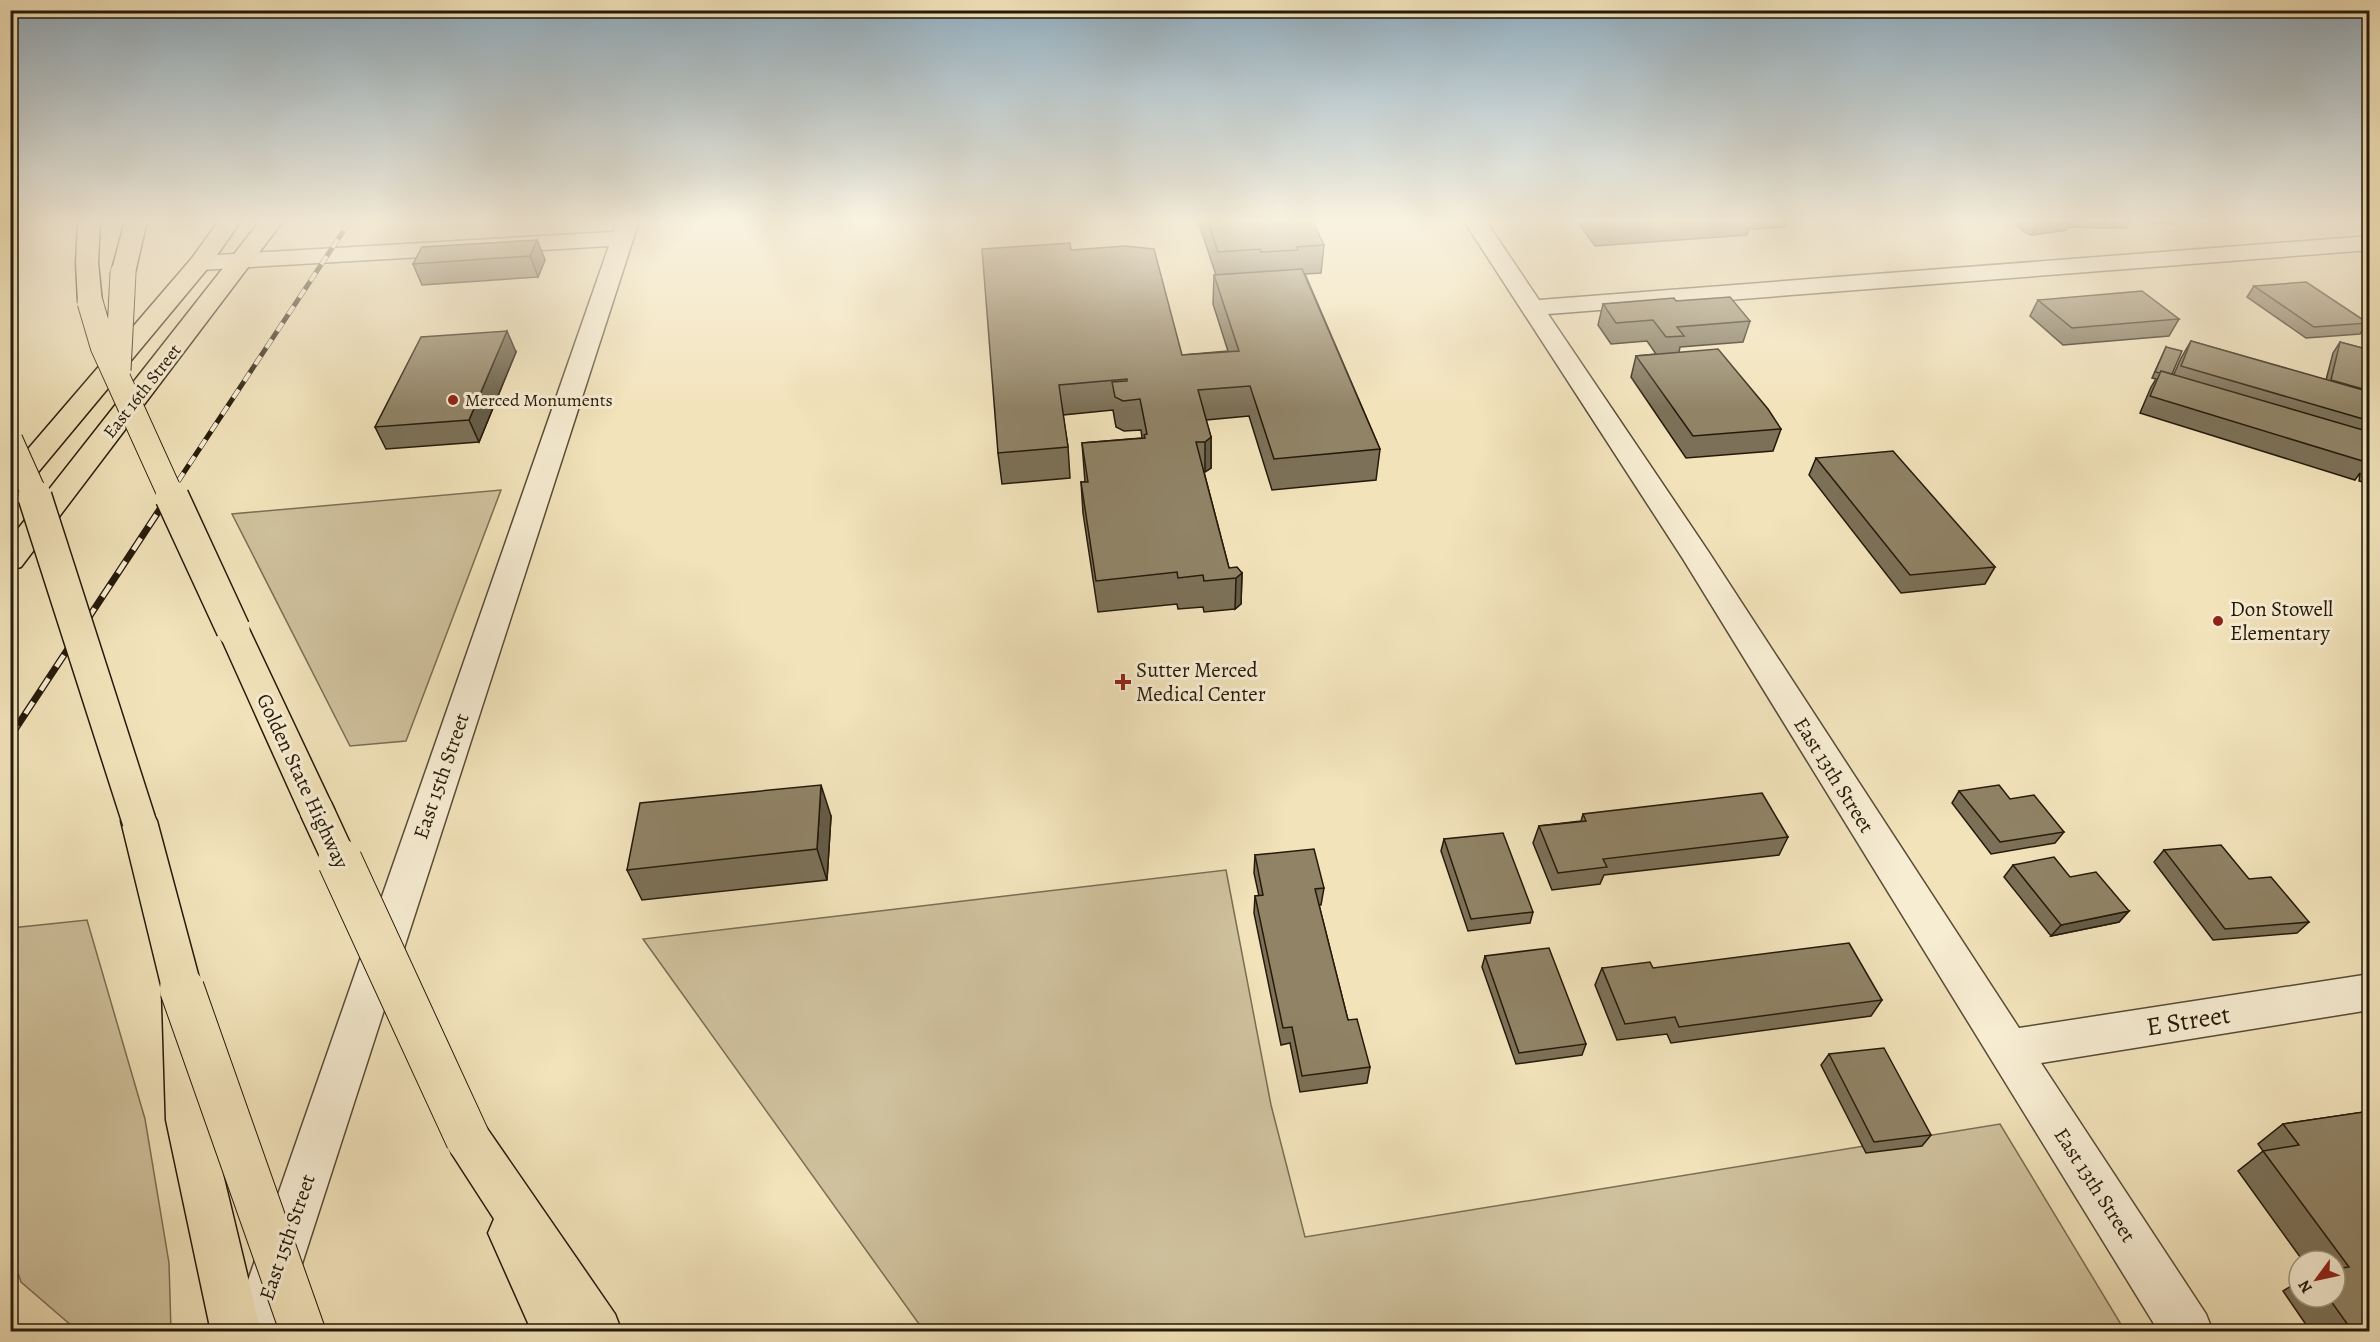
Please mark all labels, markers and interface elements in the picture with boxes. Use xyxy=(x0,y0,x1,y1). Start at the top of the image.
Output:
street label: East 16th Street xyxy=(98,339,186,443)
place label: Merced Monuments xyxy=(465,388,613,412)
marker: Merced Monuments xyxy=(446,393,460,407)
place label: Don Stowell Elementary xyxy=(2230,595,2333,647)
marker: Don Stowell Elementary xyxy=(2211,614,2225,628)
place label: Sutter Merced Medical Center xyxy=(1136,656,1266,708)
marker: Sutter Merced Medical Center xyxy=(1114,673,1132,691)
street label: Golden State Highway xyxy=(250,689,356,874)
street label: East 15th Street xyxy=(406,709,476,843)
street label: East 13th Street xyxy=(1787,712,1881,838)
street label: E Street xyxy=(2144,997,2233,1044)
street label: East 13th Street xyxy=(2048,1122,2142,1248)
street label: East 15th Street xyxy=(252,1170,322,1304)
north arrow xyxy=(2287,1249,2347,1309)
text: N xyxy=(2293,1275,2318,1298)

